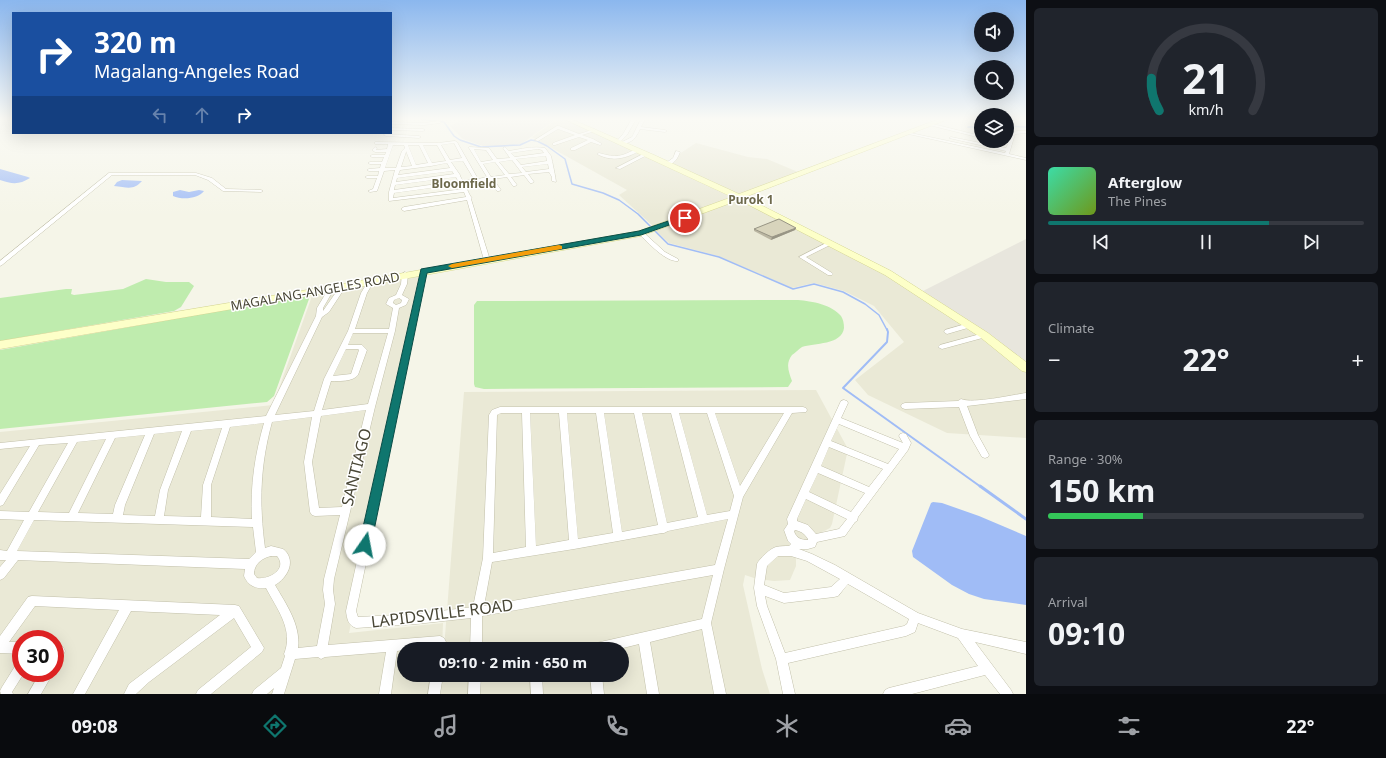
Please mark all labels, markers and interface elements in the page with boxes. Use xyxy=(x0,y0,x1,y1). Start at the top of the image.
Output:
map controls xyxy=(974,12,1014,148)
button: sound xyxy=(974,12,1014,52)
text: 320 m xyxy=(94,23,177,61)
icon: right xyxy=(28,28,80,80)
text: 21 xyxy=(1182,49,1230,105)
text: Magalang-Angeles Road xyxy=(94,59,300,83)
button: search xyxy=(974,60,1014,100)
text: km/h xyxy=(1188,99,1224,118)
icon: left xyxy=(149,104,171,126)
icon: ahead xyxy=(191,104,213,126)
icon: right xyxy=(233,104,255,126)
button: layers xyxy=(974,108,1014,148)
text: Afterglow xyxy=(1108,172,1182,192)
district label: Bloomfield xyxy=(432,175,496,192)
district label: Purok 1 xyxy=(728,191,774,208)
text: The Pines xyxy=(1108,192,1167,210)
pin xyxy=(668,201,702,235)
icon: arrive xyxy=(674,207,696,229)
icon: previous xyxy=(1090,231,1112,253)
icon: pause xyxy=(1195,231,1217,253)
icon: next xyxy=(1300,231,1322,253)
street label: MAGALANG-ANGELES ROAD xyxy=(229,267,401,315)
text: Climate xyxy=(1048,319,1094,337)
text: 22° xyxy=(1182,339,1230,380)
text: − xyxy=(1048,344,1061,374)
text: + xyxy=(1351,344,1364,374)
street label: SANTIAGO xyxy=(336,426,376,508)
text: Range · 30% xyxy=(1048,450,1123,468)
text: 150 km xyxy=(1048,470,1155,511)
position arrow xyxy=(344,524,386,566)
street label: LAPIDSVILLE ROAD xyxy=(370,593,514,633)
text: Arrival xyxy=(1048,593,1088,611)
text: 09:10 xyxy=(1048,613,1125,654)
speed limit sign: 30 xyxy=(12,630,64,682)
text: 09:10 · 2 min · 650 m xyxy=(439,652,587,672)
icon: directions xyxy=(261,712,289,740)
icon: music xyxy=(432,712,460,740)
icon: phone xyxy=(603,712,631,740)
icon: climate xyxy=(773,712,801,740)
icon: car xyxy=(944,712,972,740)
icon: filters xyxy=(1115,712,1143,740)
text: 09:08 xyxy=(71,714,118,738)
text: 22° xyxy=(1286,714,1315,738)

